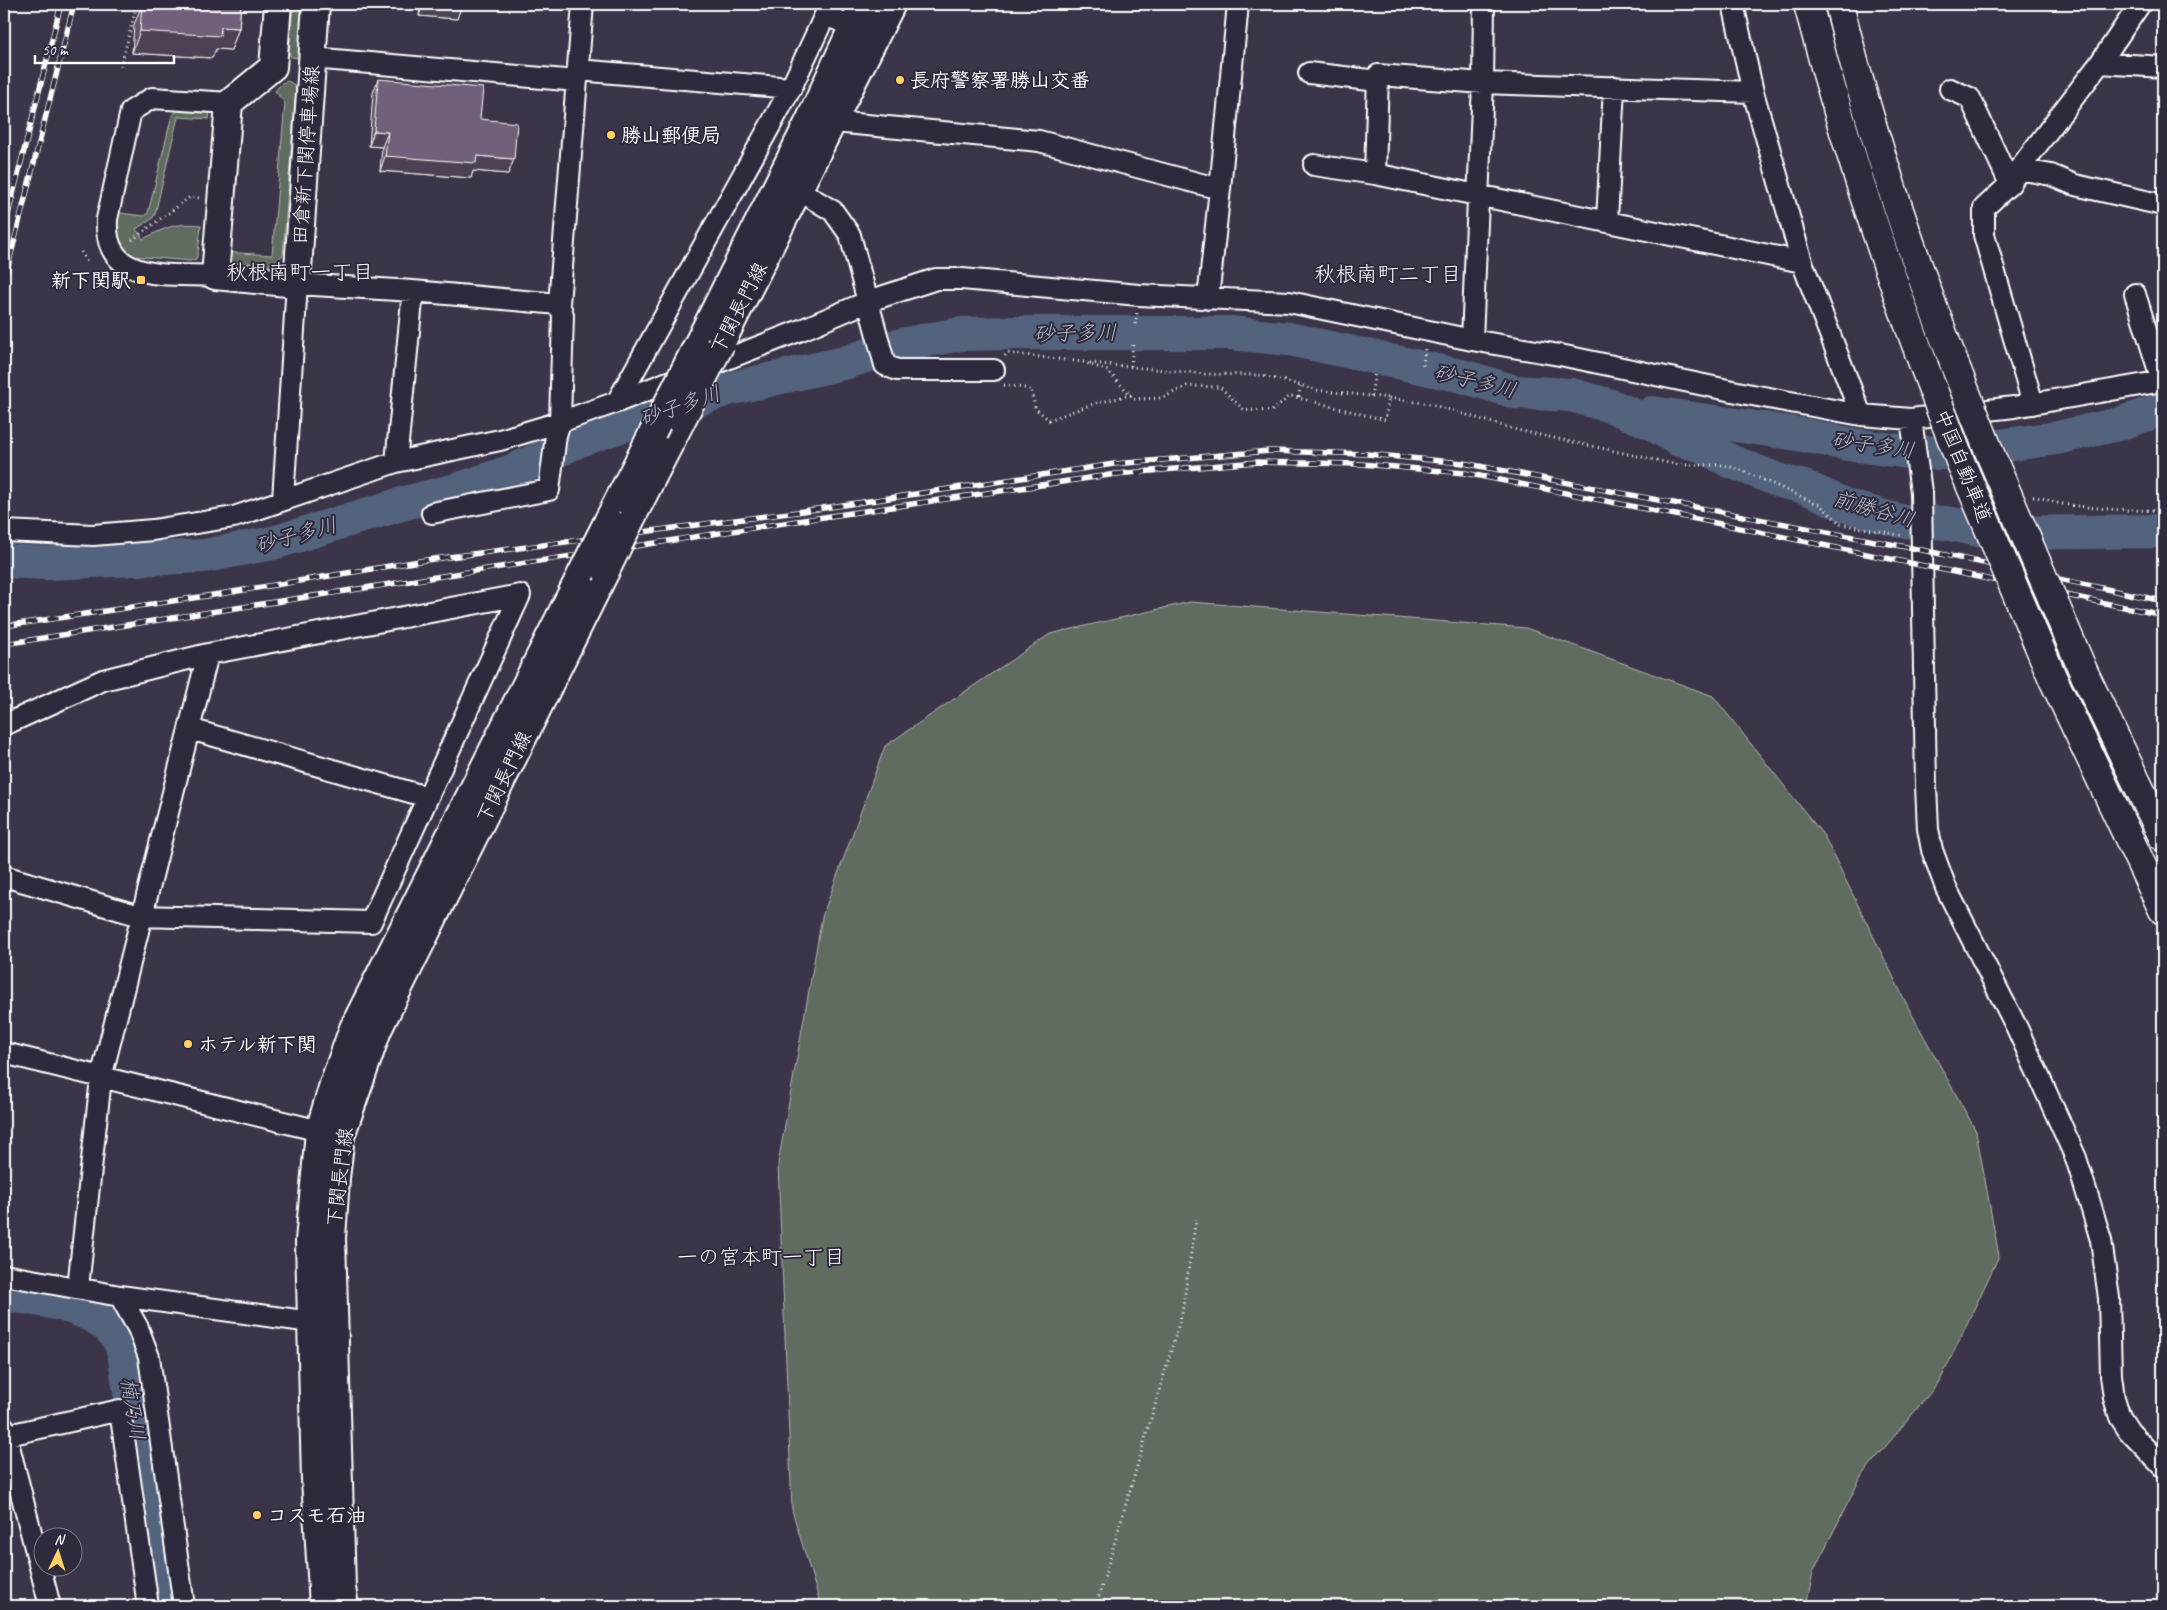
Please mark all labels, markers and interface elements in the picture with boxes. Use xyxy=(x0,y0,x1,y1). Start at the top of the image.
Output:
scale bar xyxy=(35,32,174,64)
text: 50 m xyxy=(42,41,69,60)
street label: 田倉新下関停車場線 xyxy=(287,64,325,246)
place label: 長府警察署勝山交番 xyxy=(910,68,1090,93)
marker: 長府警察署勝山交番 xyxy=(894,74,906,86)
place label: 勝山郵便局 xyxy=(621,123,721,148)
marker: 勝山郵便局 xyxy=(605,129,617,141)
street label: 下関長門線 xyxy=(705,258,773,358)
district label: 秋根南町一丁目 xyxy=(227,259,374,285)
district label: 秋根南町二丁目 xyxy=(1315,261,1462,287)
place label: 新下関駅 xyxy=(51,268,131,293)
marker: 新下関駅 xyxy=(135,274,147,286)
water label: 砂子多川 xyxy=(1033,319,1117,347)
water label: 砂子多川 xyxy=(1431,358,1519,404)
water label: 砂子多川 xyxy=(636,380,724,432)
street label: 中国自動車道 xyxy=(1929,406,1997,526)
water label: 砂子多川 xyxy=(1830,426,1916,464)
water label: 前勝谷川 xyxy=(1830,485,1918,533)
water label: 砂子多川 xyxy=(252,512,340,558)
street label: 下関長門線 xyxy=(471,727,537,827)
place label: ホテル新下関 xyxy=(198,1032,317,1057)
marker: ホテル新下関 xyxy=(182,1038,194,1050)
street label: 下関長門線 xyxy=(321,1126,359,1228)
district label: 一の宮本町一丁目 xyxy=(677,1244,845,1270)
water label: 楠乃川 xyxy=(115,1376,151,1442)
place label: コスモ石油 xyxy=(267,1503,366,1528)
marker: コスモ石油 xyxy=(251,1509,263,1521)
north arrow xyxy=(32,1528,82,1578)
text: N xyxy=(54,1531,66,1548)

